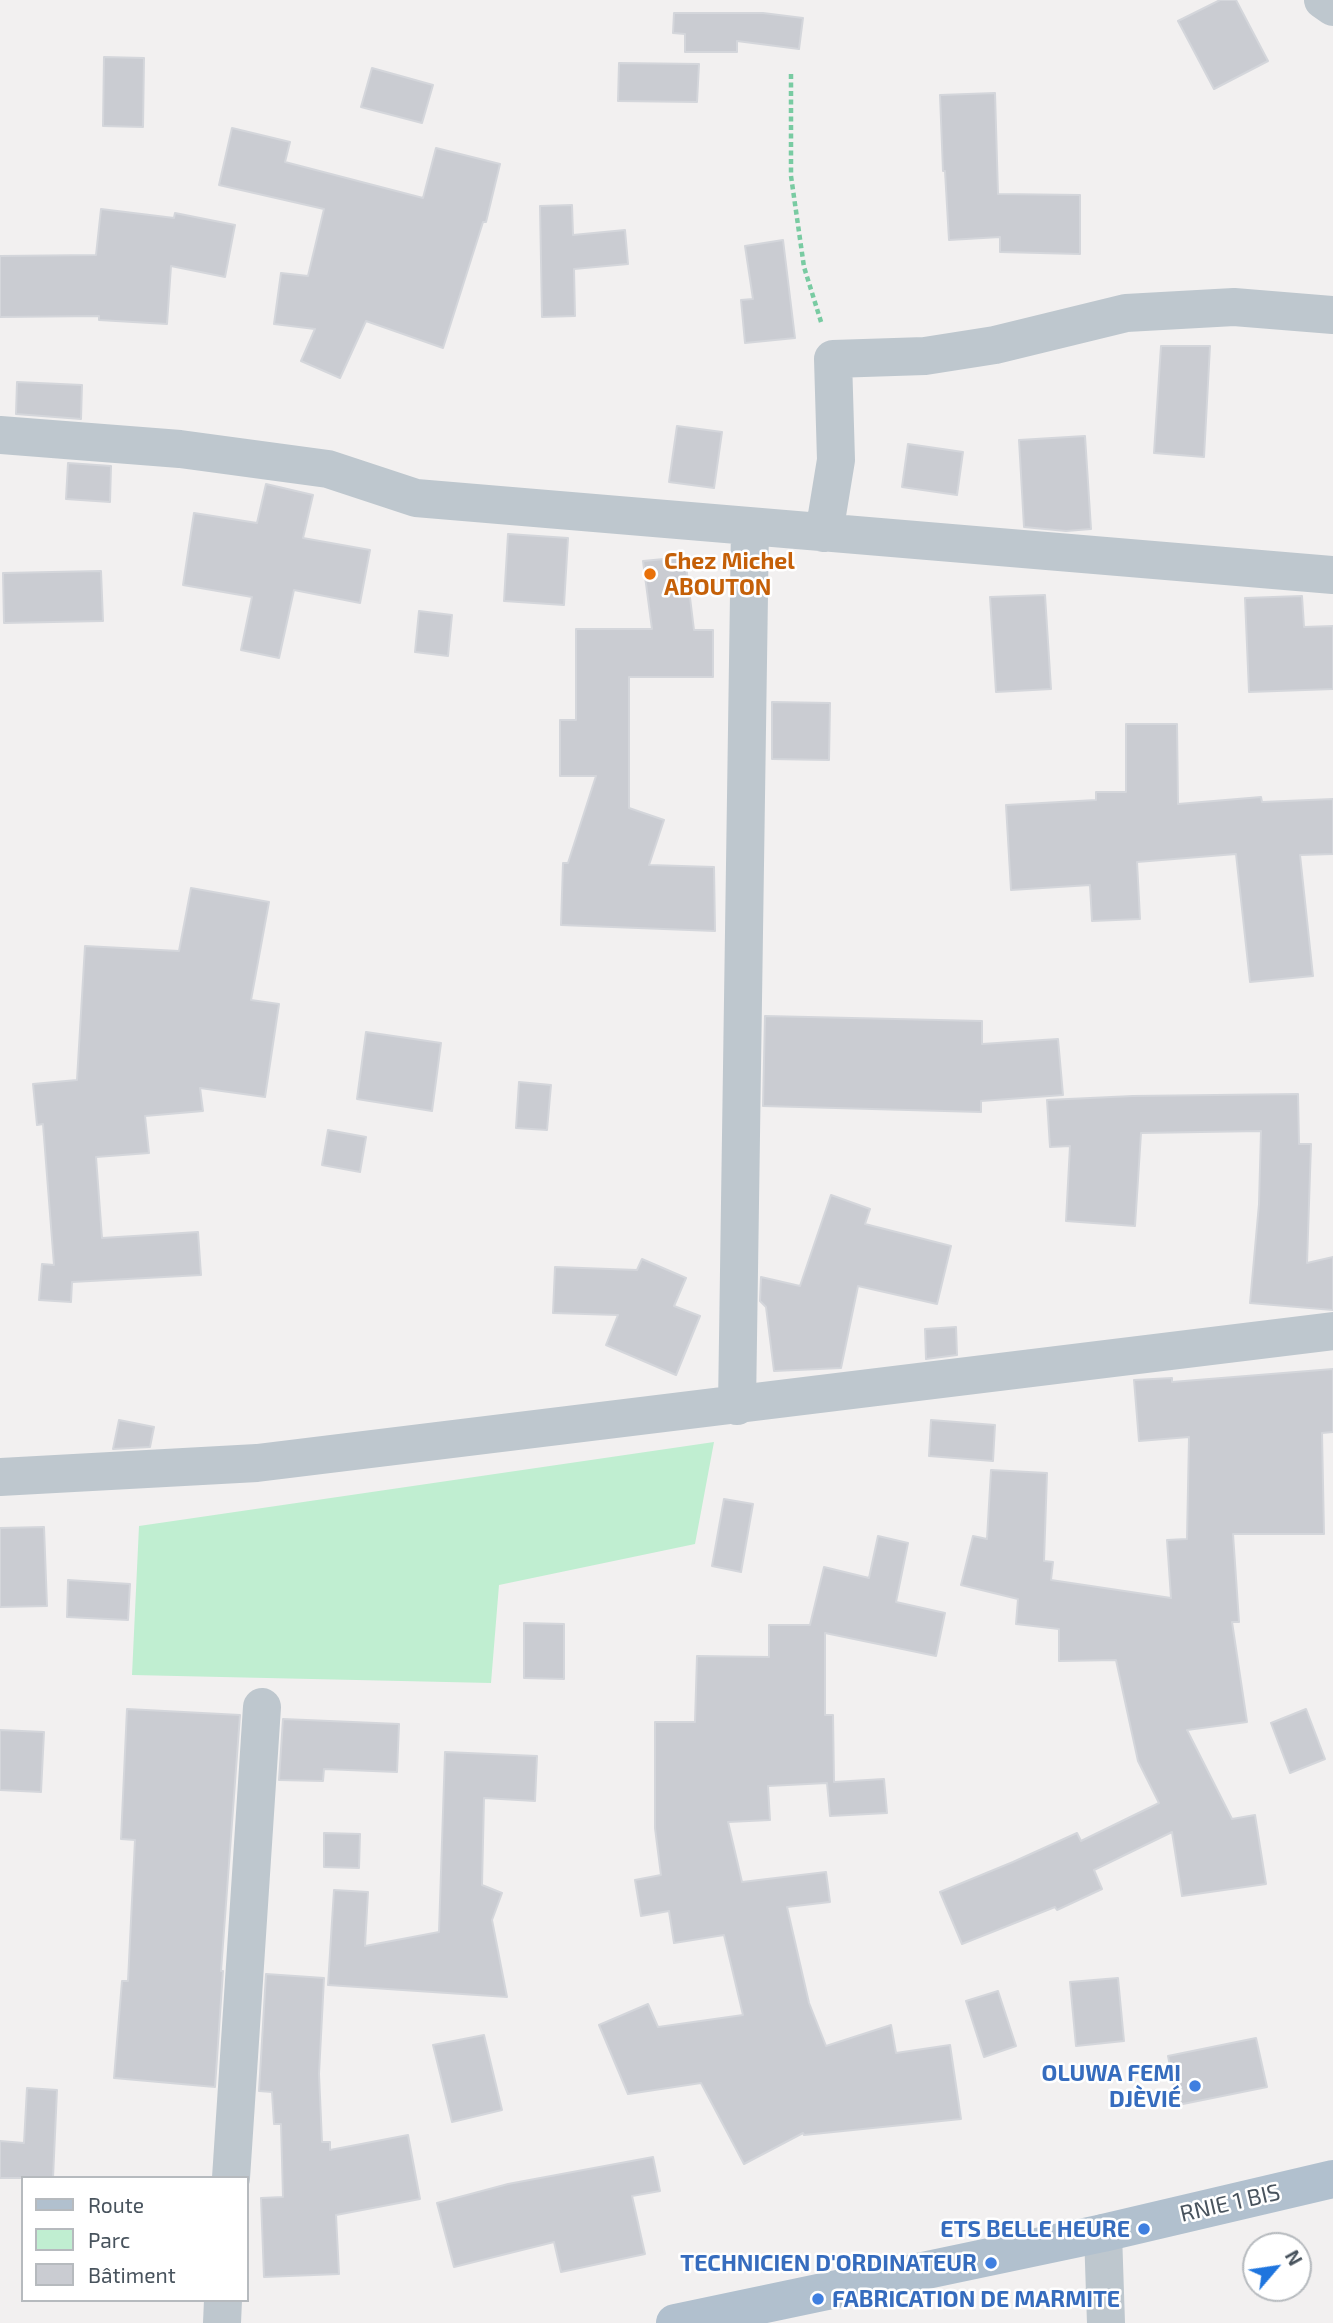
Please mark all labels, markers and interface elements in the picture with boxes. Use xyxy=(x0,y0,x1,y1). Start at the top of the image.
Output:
place label: Chez Michel ABOUTON xyxy=(664,547,795,601)
marker: Chez Michel ABOUTON xyxy=(642,566,658,582)
place label: OLUWA FEMI DJÈVIÉ xyxy=(1042,2059,1181,2113)
marker: OLUWA FEMI DJÈVIÉ xyxy=(1187,2078,1203,2094)
legend xyxy=(21,2176,248,2302)
street label: RNIE 1 BIS xyxy=(1177,2178,1283,2228)
text: Route xyxy=(88,2192,144,2217)
place label: ETS BELLE HEURE xyxy=(940,2215,1130,2243)
marker: ETS BELLE HEURE xyxy=(1136,2221,1152,2237)
text: Parc xyxy=(88,2227,130,2252)
north arrow xyxy=(1242,2232,1312,2302)
text: N xyxy=(1281,2246,1307,2269)
place label: TECHNICIEN D'ORDINATEUR xyxy=(680,2249,977,2277)
marker: TECHNICIEN D'ORDINATEUR xyxy=(983,2255,999,2271)
text: Bâtiment xyxy=(88,2262,176,2287)
place label: FABRICATION DE MARMITE xyxy=(832,2285,1120,2313)
marker: FABRICATION DE MARMITE xyxy=(810,2291,826,2307)

